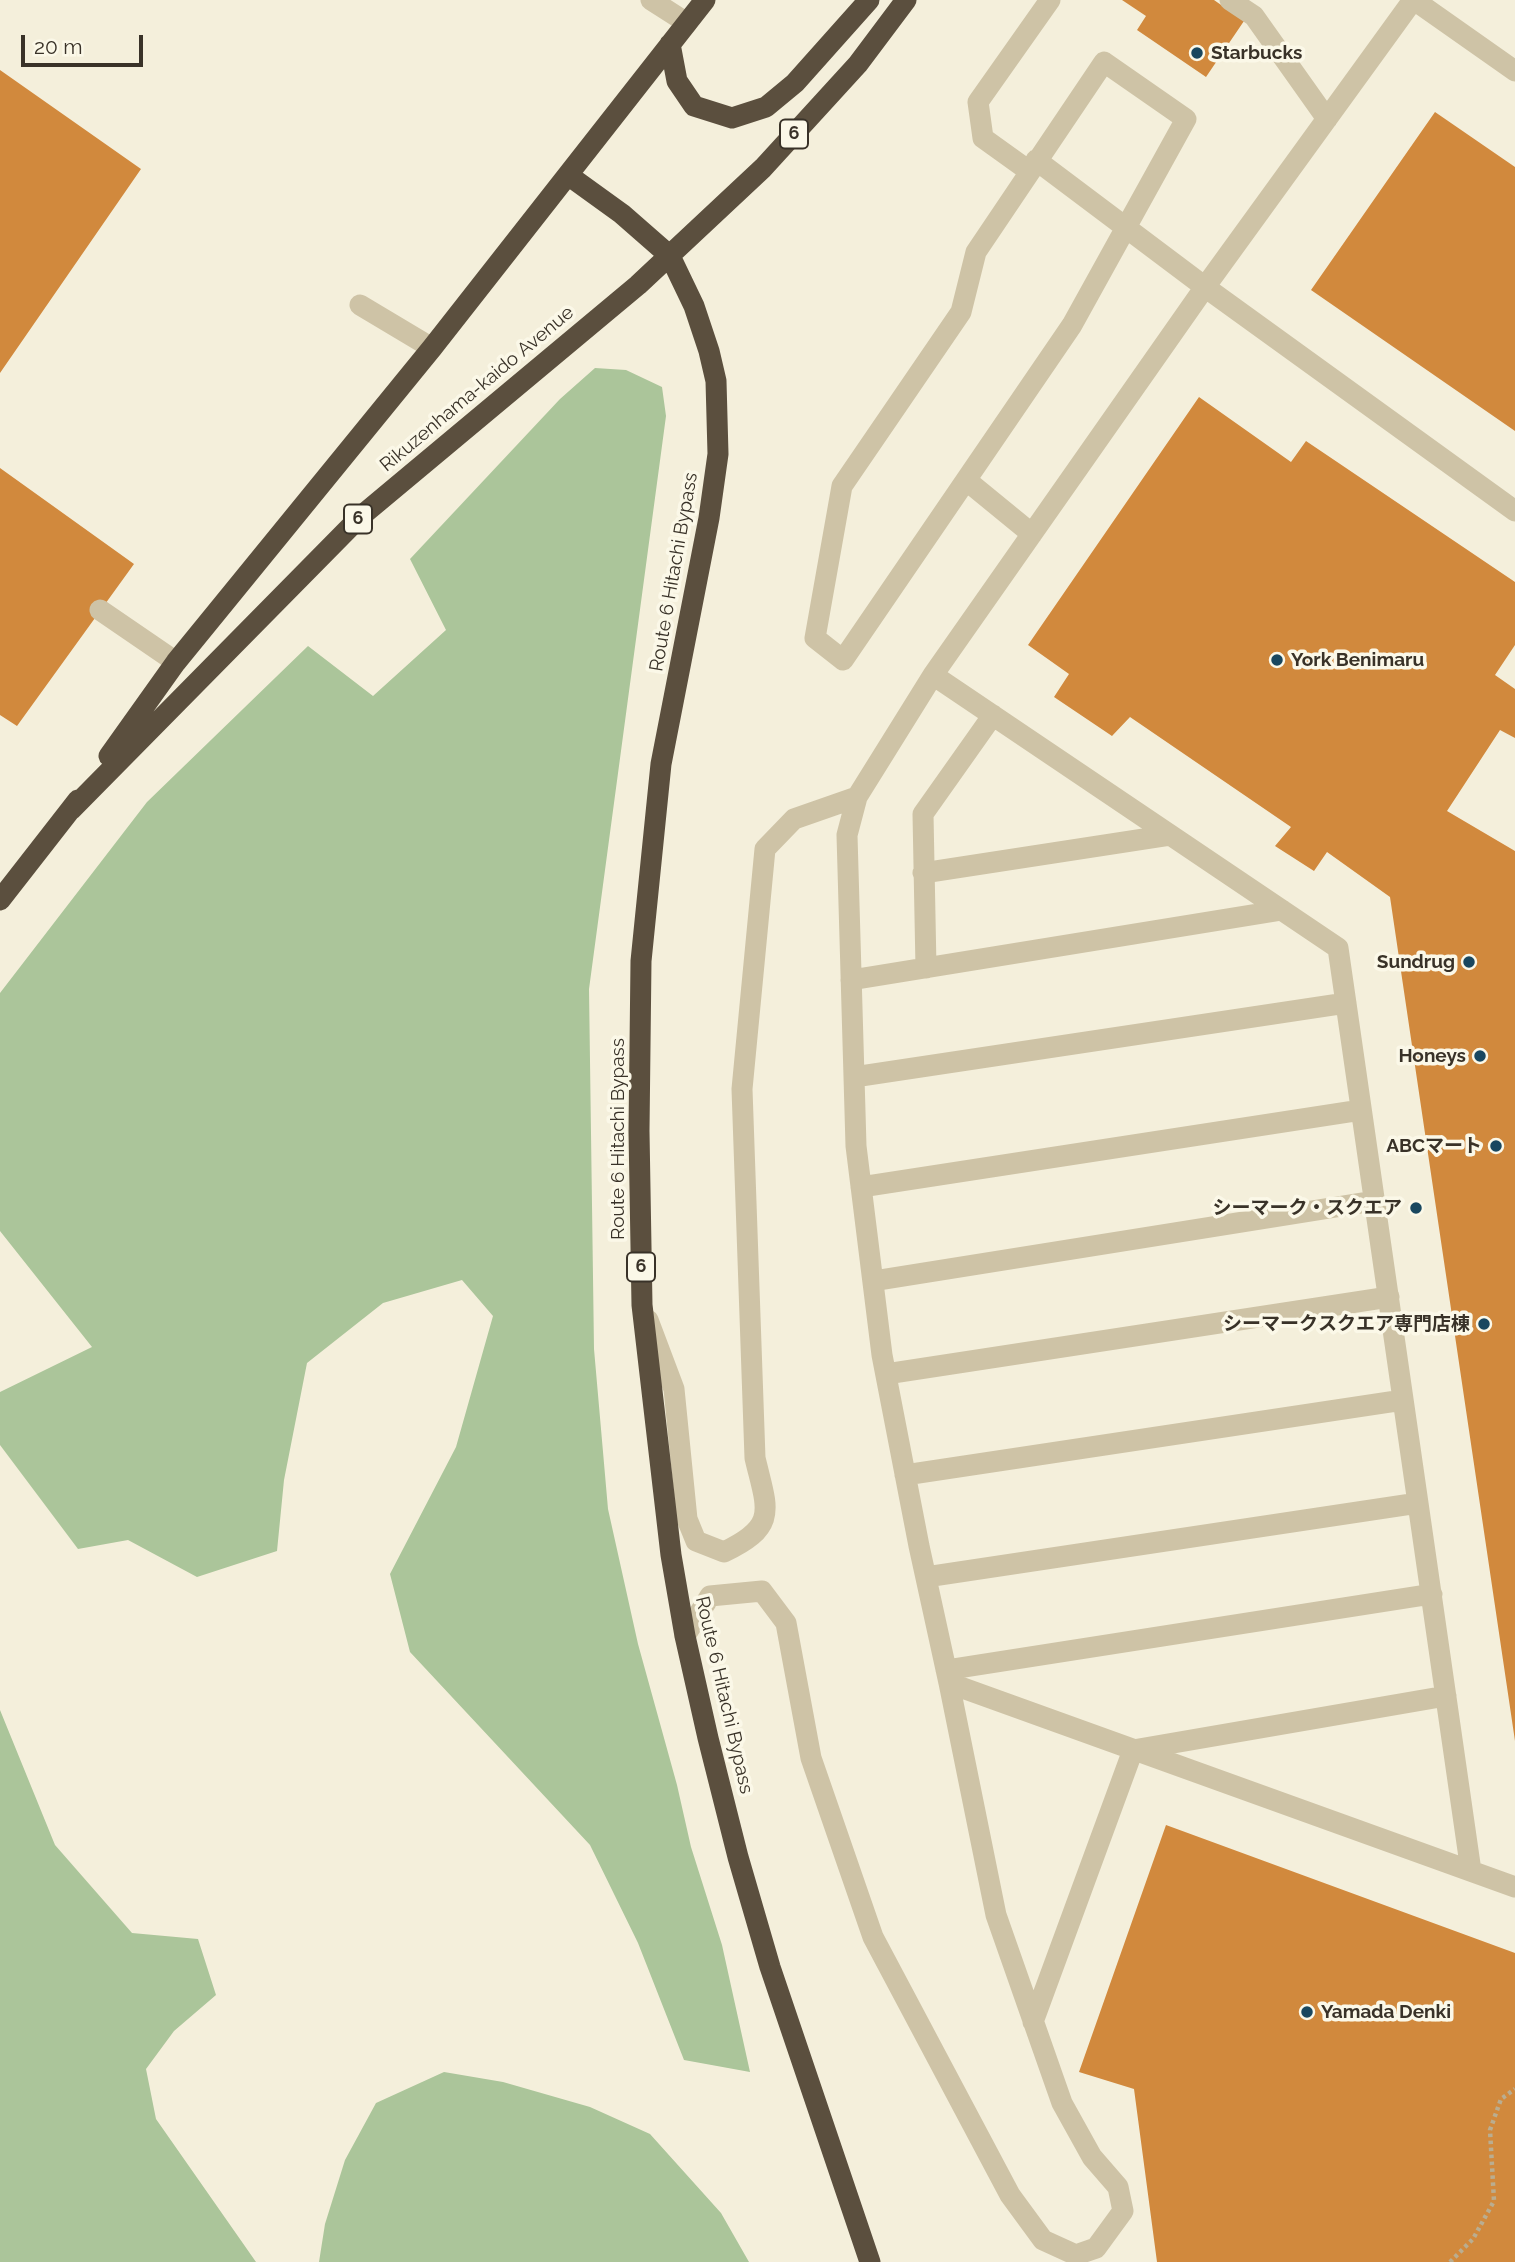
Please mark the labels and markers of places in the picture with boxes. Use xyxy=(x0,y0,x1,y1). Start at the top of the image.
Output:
place label: Starbucks xyxy=(1211,42,1302,64)
marker: Starbucks xyxy=(1189,45,1205,61)
place label: York Benimaru xyxy=(1291,649,1424,671)
marker: York Benimaru xyxy=(1269,652,1285,668)
place label: Sundrug xyxy=(1377,951,1455,973)
marker: Sundrug xyxy=(1461,954,1477,970)
place label: Honeys xyxy=(1398,1045,1466,1067)
marker: Honeys xyxy=(1472,1048,1488,1064)
place label: ABCマート xyxy=(1386,1135,1482,1157)
marker: ABCマート xyxy=(1488,1138,1504,1154)
place label: シーマーク・スクエア xyxy=(1212,1197,1402,1219)
marker: シーマーク・スクエア xyxy=(1408,1200,1424,1216)
place label: シーマークスクエア専門店棟 xyxy=(1223,1313,1470,1335)
marker: シーマークスクエア専門店棟 xyxy=(1476,1316,1492,1332)
place label: Yamada Denki xyxy=(1321,2001,1451,2023)
marker: Yamada Denki xyxy=(1299,2004,1315,2020)

